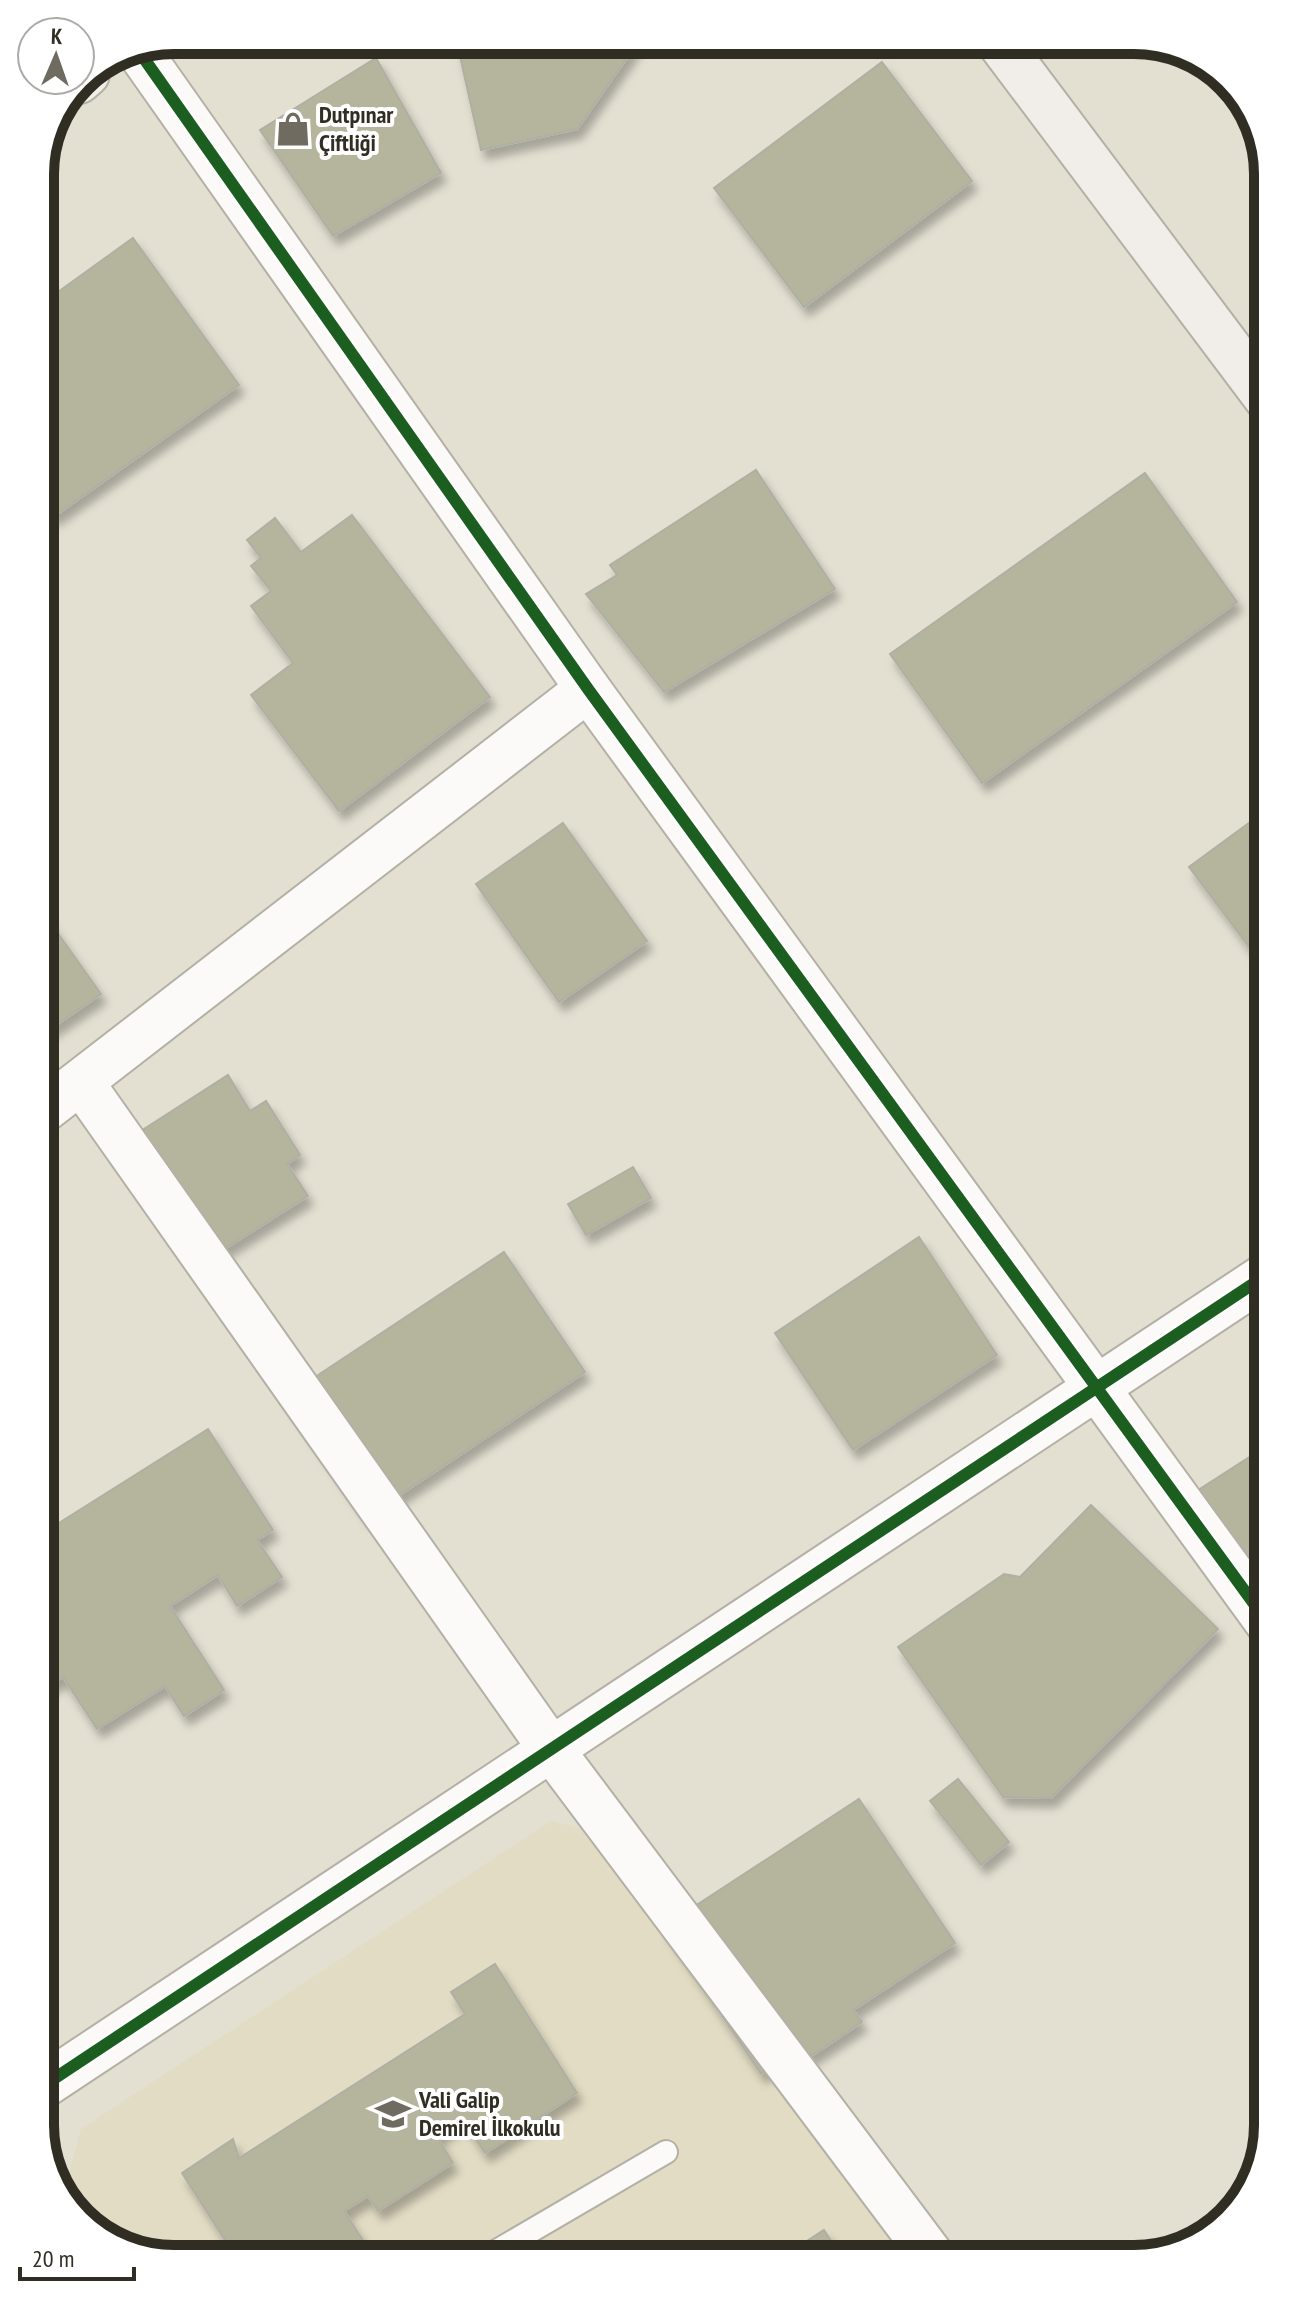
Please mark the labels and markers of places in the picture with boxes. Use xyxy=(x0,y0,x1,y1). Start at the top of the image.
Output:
place label: Dutpınar Çiftliği xyxy=(319,99,394,158)
shop icon: Dutpınar Çiftliği xyxy=(274,110,312,148)
place label: Vali Galip Demirel İlkokulu xyxy=(418,2084,560,2143)
school or university icon: Vali Galip Demirel İlkokulu xyxy=(374,2095,412,2133)

